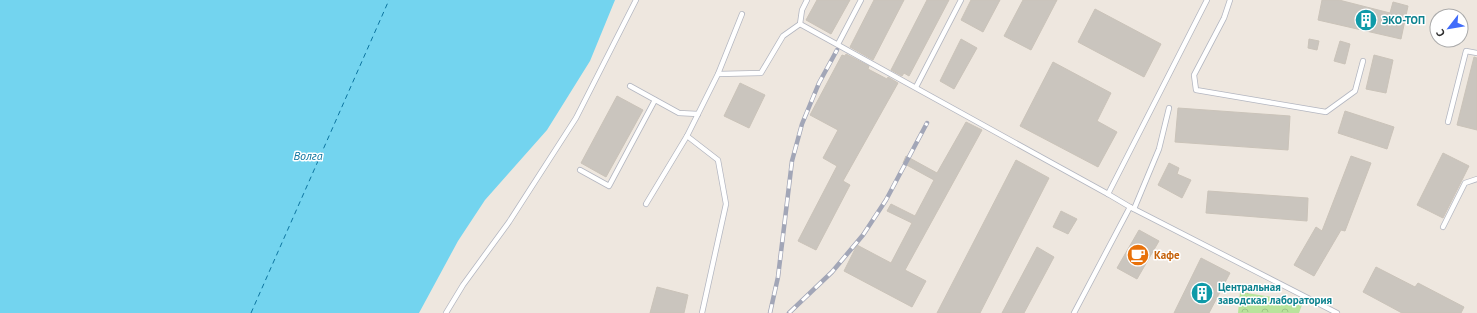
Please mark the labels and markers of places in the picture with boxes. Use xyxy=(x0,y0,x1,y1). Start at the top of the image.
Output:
building icon: ЭКО-ТОП xyxy=(1353,7,1379,33)
place label: ЭКО-ТОП xyxy=(1382,13,1425,27)
cafe icon: Кафе xyxy=(1125,242,1151,268)
place label: Кафе xyxy=(1154,248,1180,262)
building icon: Центральная заводская лаборатория xyxy=(1189,280,1215,306)
place label: Центральная заводская лаборатория xyxy=(1218,280,1332,307)

